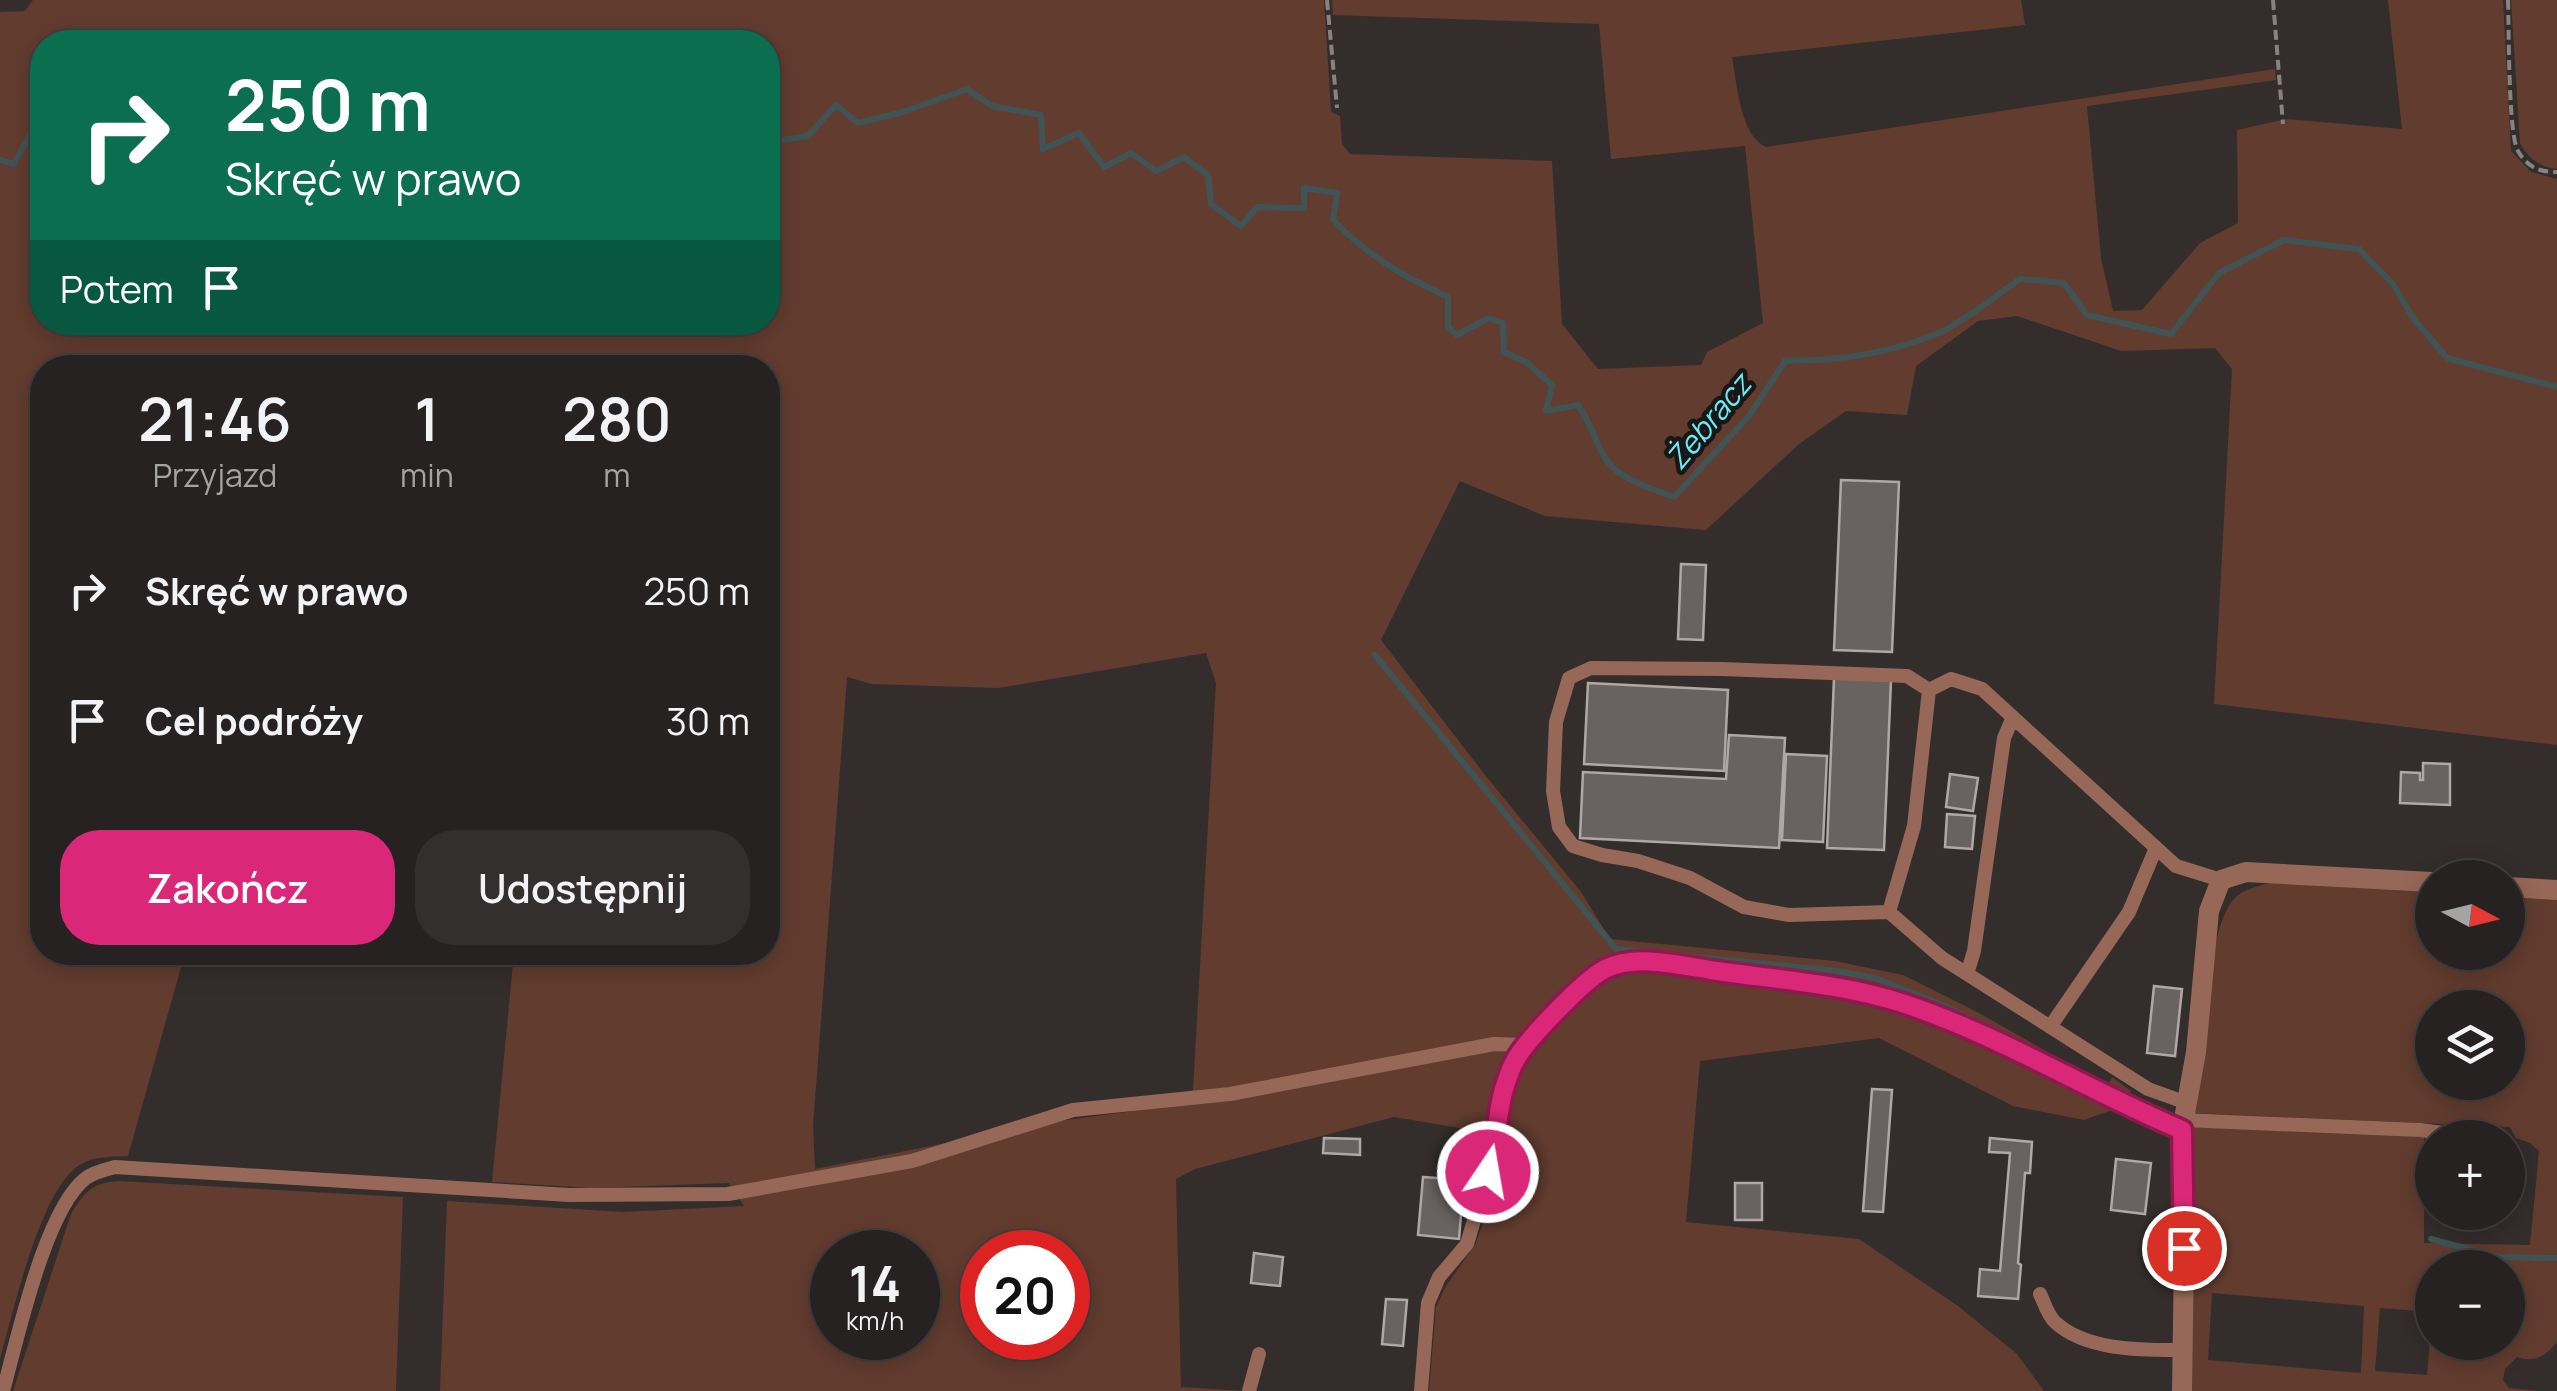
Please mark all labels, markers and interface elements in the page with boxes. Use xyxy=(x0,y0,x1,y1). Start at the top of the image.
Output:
text: 250 m xyxy=(225,56,431,152)
icon: right xyxy=(60,70,190,200)
text: Skręć w prawo xyxy=(225,147,521,209)
icon: arrive xyxy=(194,260,249,315)
text: Potem xyxy=(60,262,174,314)
water label: Żebracz xyxy=(1656,362,1762,478)
text: 21:46 xyxy=(138,377,292,459)
text: 1 xyxy=(414,377,440,459)
text: 280 xyxy=(562,377,672,459)
text: Przyjazd xyxy=(153,453,277,497)
text: min xyxy=(400,453,454,497)
text: m xyxy=(603,453,630,497)
icon: right xyxy=(60,563,115,618)
text: Skręć w prawo xyxy=(145,564,408,616)
text: 250 m xyxy=(643,564,750,616)
icon: arrive xyxy=(60,693,115,748)
text: Cel podróży xyxy=(145,694,363,746)
text: 30 m xyxy=(666,694,750,746)
button: Zakończ xyxy=(60,830,395,945)
button: Udostępnij xyxy=(415,830,750,945)
north arrow xyxy=(2415,860,2525,970)
map controls xyxy=(2415,860,2525,1360)
button: layers xyxy=(2415,990,2525,1100)
position arrow xyxy=(1436,1120,1540,1224)
button: + xyxy=(2415,1120,2525,1230)
pin xyxy=(2142,1206,2227,1291)
icon: arrive xyxy=(2157,1221,2212,1276)
speed limit sign: 20 xyxy=(960,1230,1090,1360)
text: 14 xyxy=(849,1249,901,1317)
button: − xyxy=(2415,1250,2525,1360)
text: km/h xyxy=(846,1303,904,1338)

